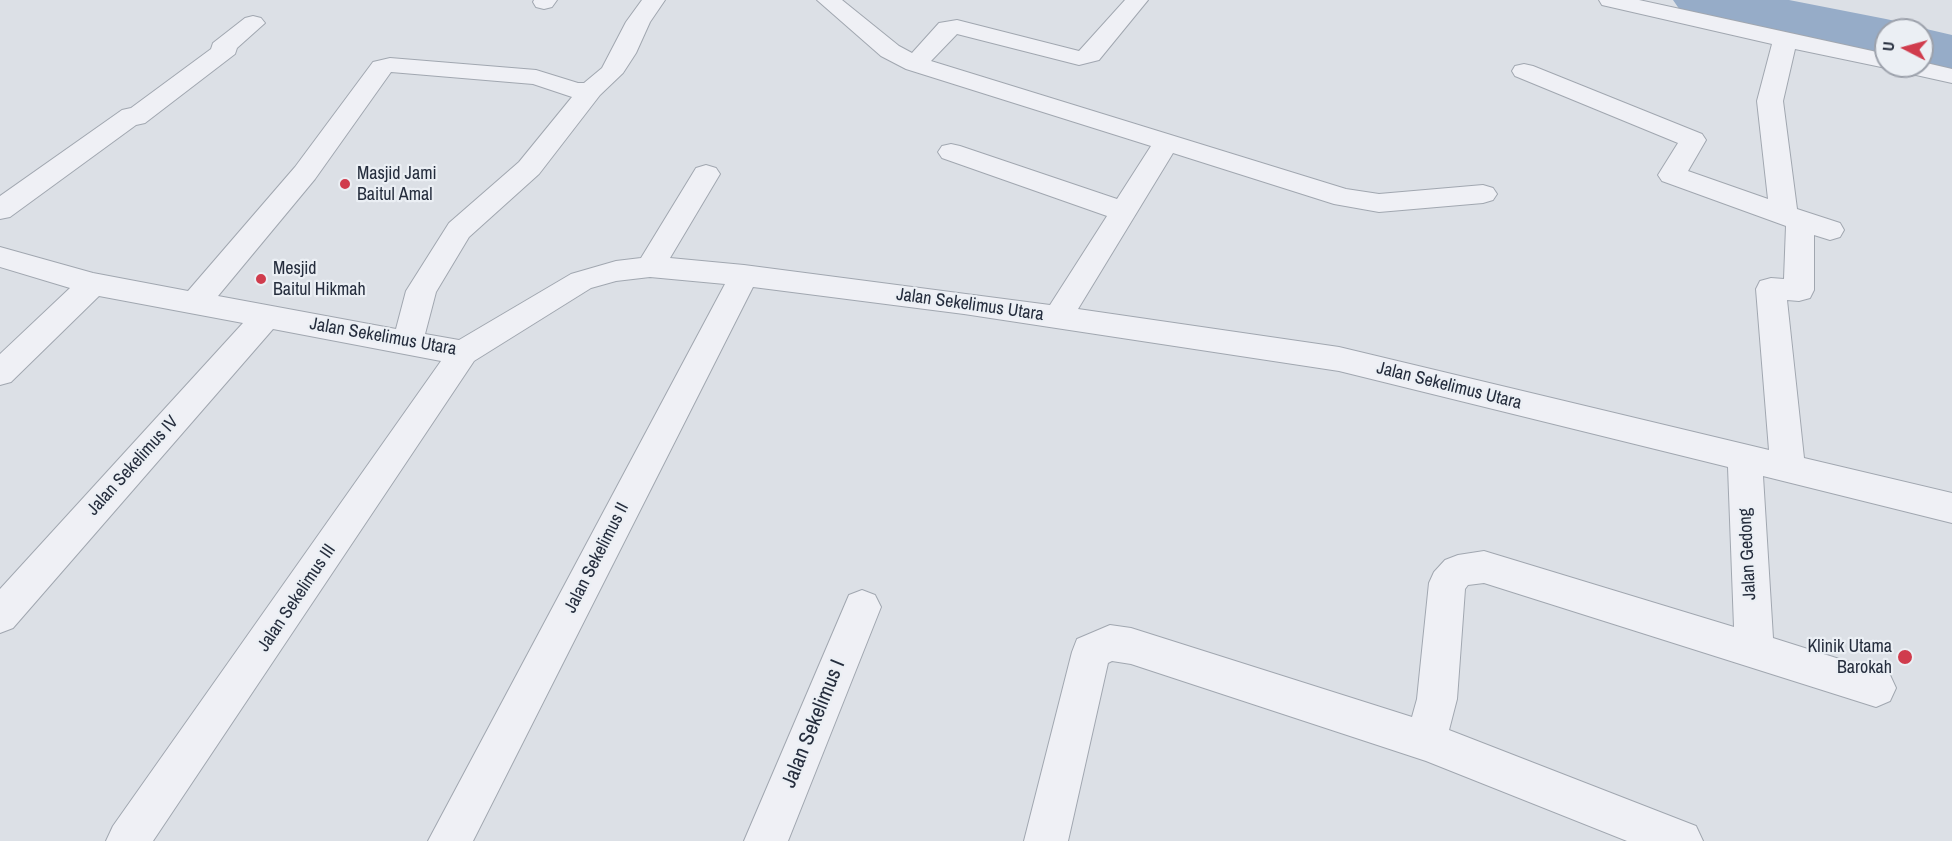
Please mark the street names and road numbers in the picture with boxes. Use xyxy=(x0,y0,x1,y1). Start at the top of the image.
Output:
street label: Jalan Sekelimus Utara xyxy=(895,284,1045,326)
street label: Jalan Sekelimus Utara xyxy=(308,313,458,361)
street label: Jalan Sekelimus Utara xyxy=(1374,358,1524,414)
street label: Jalan Sekelimus IV xyxy=(83,412,183,520)
street label: Jalan Sekelimus II xyxy=(560,499,634,617)
street label: Jalan Gedong xyxy=(1735,508,1761,600)
street label: Jalan Sekelimus III xyxy=(253,540,341,656)
street label: Jalan Sekelimus I xyxy=(777,656,851,792)

